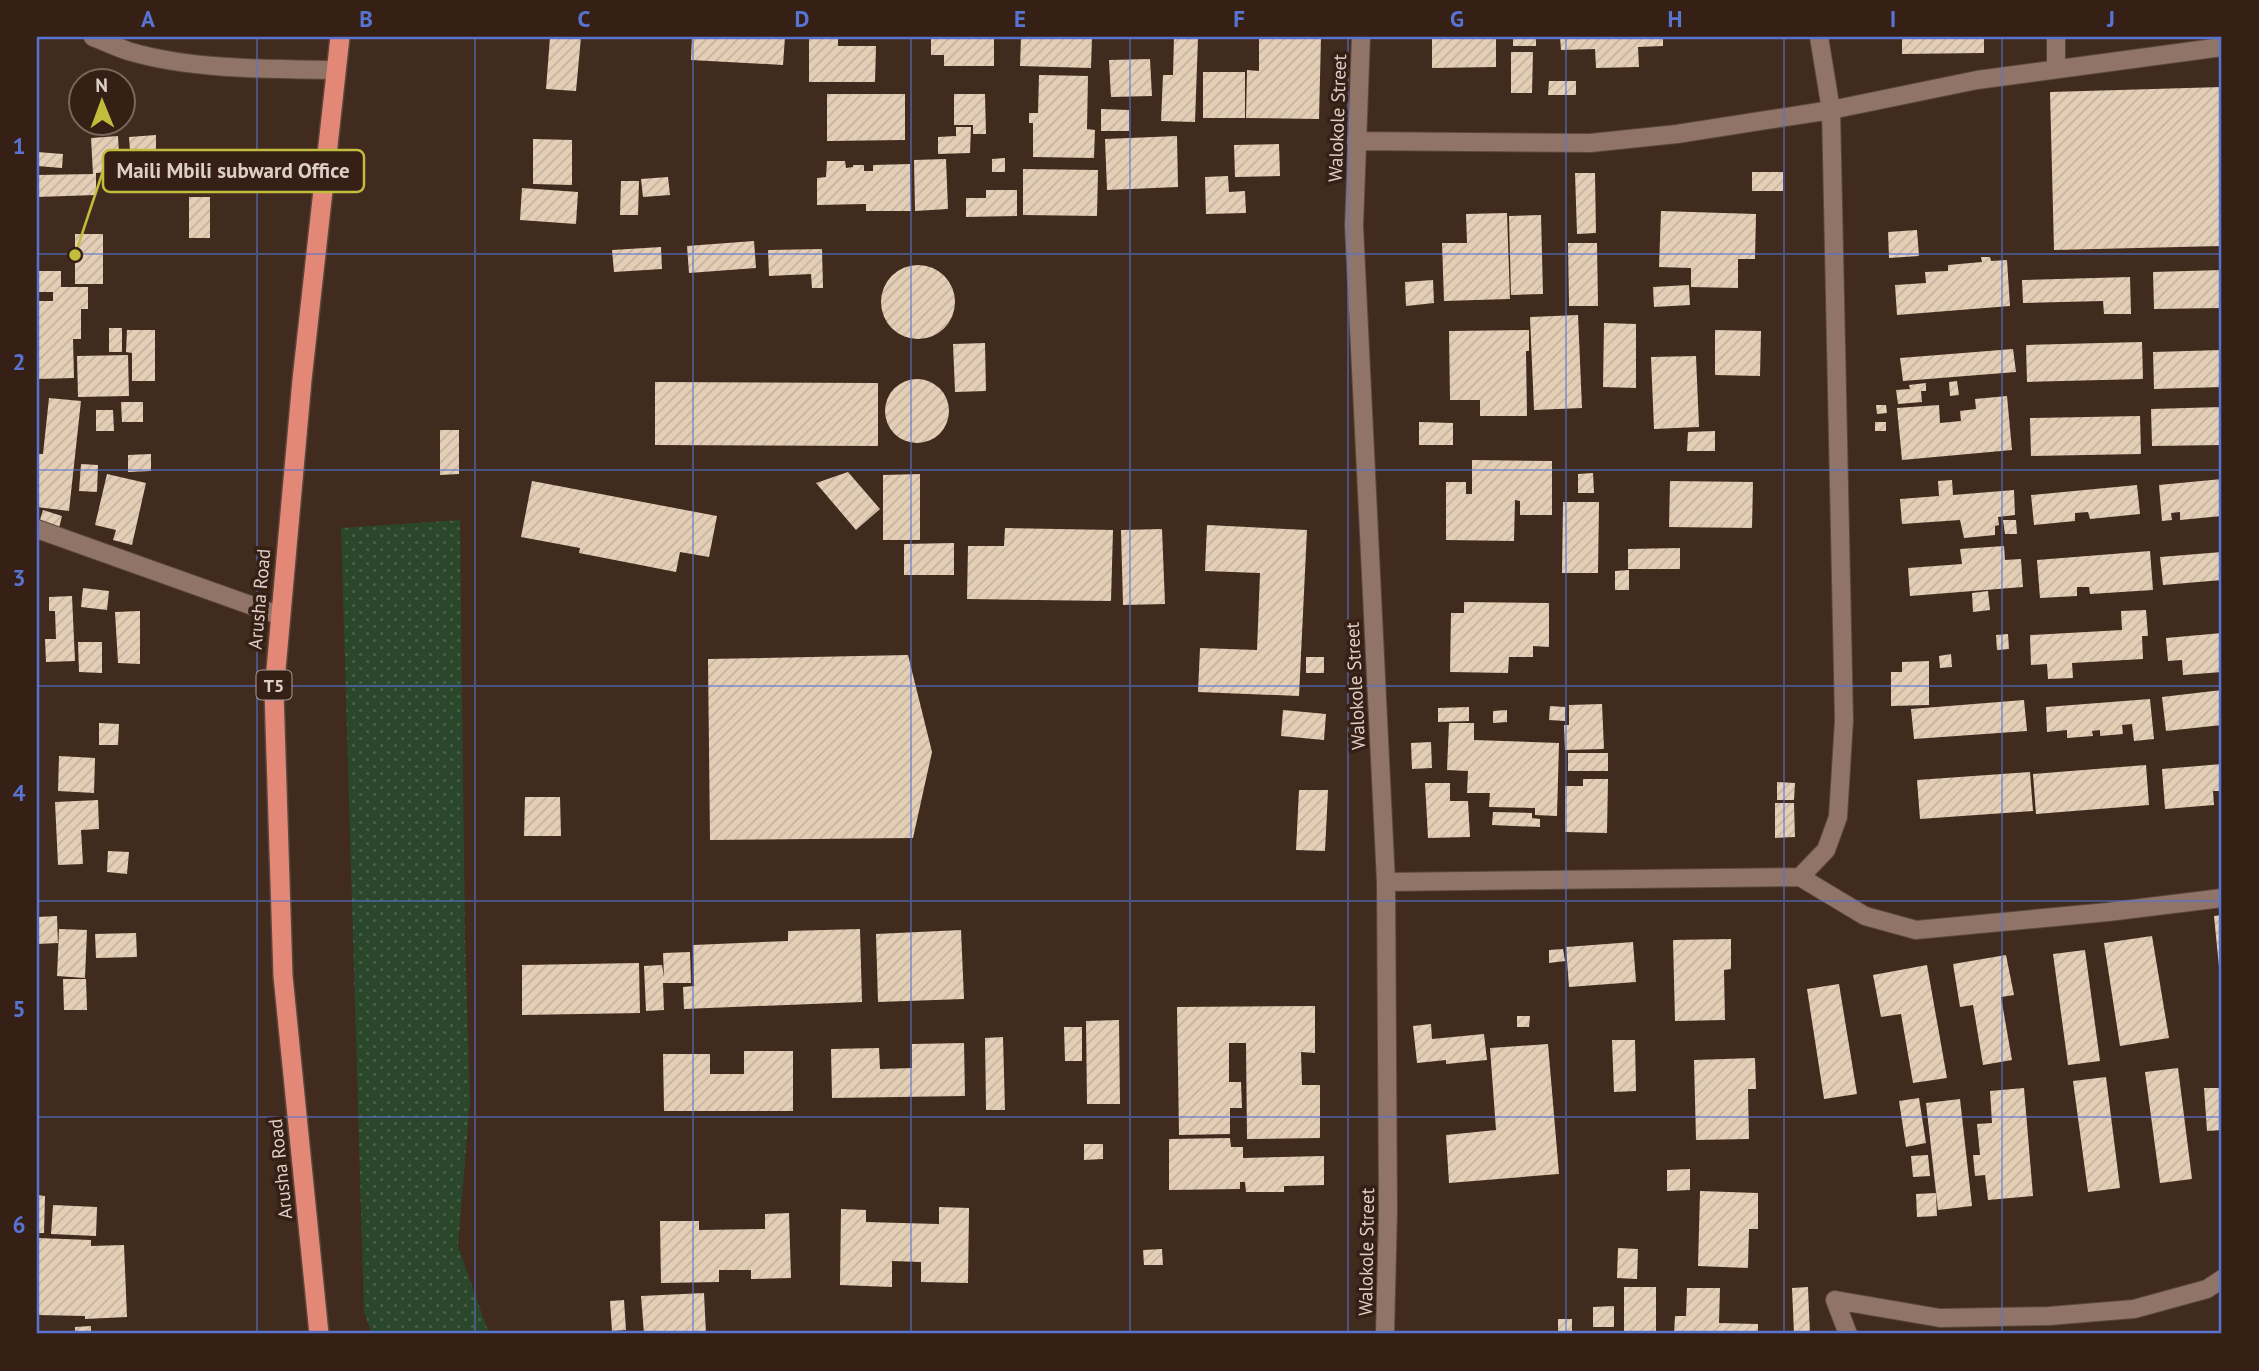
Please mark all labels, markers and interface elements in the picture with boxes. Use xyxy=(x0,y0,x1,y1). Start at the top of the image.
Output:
text: A xyxy=(141,4,155,33)
text: B xyxy=(359,4,373,33)
text: C xyxy=(578,4,591,33)
text: D xyxy=(795,4,809,33)
text: E xyxy=(1014,4,1026,33)
text: F xyxy=(1233,4,1245,33)
text: G xyxy=(1450,4,1464,33)
text: H xyxy=(1668,4,1682,33)
text: I xyxy=(1890,4,1896,33)
text: J xyxy=(2106,4,2115,33)
street label: Walokole Street xyxy=(1323,53,1351,182)
north arrow xyxy=(66,66,136,136)
text: N xyxy=(95,73,108,97)
text: 1 xyxy=(12,131,26,160)
callout: Maili Mbili subward Office xyxy=(103,150,364,192)
text: Maili Mbili subward Office xyxy=(116,157,350,184)
text: 2 xyxy=(12,347,26,376)
street label: Arusha Road xyxy=(243,548,275,650)
text: 3 xyxy=(12,563,26,592)
street label: Walokole Street xyxy=(1340,621,1370,751)
road number: T5 xyxy=(256,670,292,700)
text: 4 xyxy=(12,778,26,807)
text: 5 xyxy=(12,994,26,1023)
street label: Arusha Road xyxy=(263,1118,297,1220)
street label: Walokole Street xyxy=(1353,1187,1379,1316)
text: 6 xyxy=(12,1210,26,1239)

